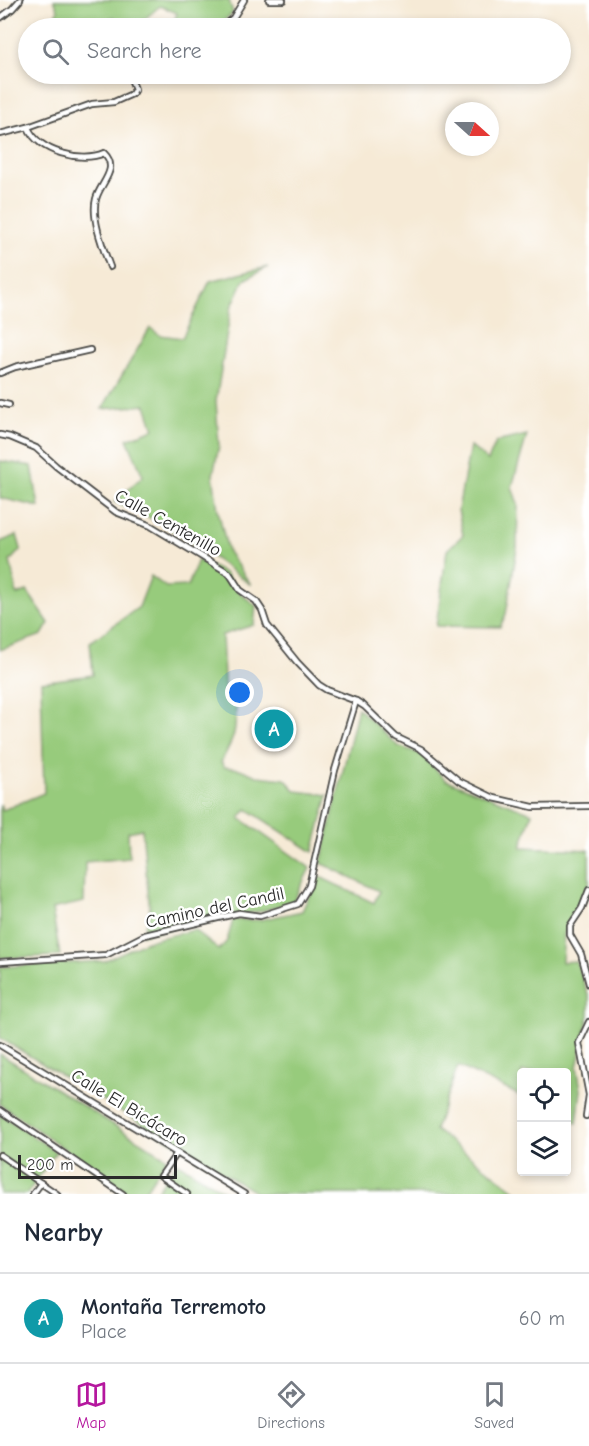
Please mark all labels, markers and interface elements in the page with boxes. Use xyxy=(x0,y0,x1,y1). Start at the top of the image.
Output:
search box xyxy=(18,18,571,84)
icon: search xyxy=(39,35,72,68)
text: Search here xyxy=(87,38,202,64)
north arrow xyxy=(445,102,499,156)
street label: Calle Centenillo xyxy=(111,485,225,561)
your location xyxy=(225,678,254,707)
pin: A xyxy=(254,706,294,752)
street label: Camino del Candil xyxy=(144,883,286,933)
street label: Calle El Bicácaro xyxy=(67,1065,191,1151)
map controls xyxy=(517,1068,571,1176)
button: locate xyxy=(517,1068,571,1122)
button: layers xyxy=(517,1122,571,1176)
scale bar xyxy=(18,1152,177,1180)
text: 200 m xyxy=(27,1156,73,1174)
text: Nearby xyxy=(24,1218,103,1248)
text: Montaña Terremoto xyxy=(81,1294,266,1320)
text: A xyxy=(38,1307,49,1330)
text: 60 m xyxy=(519,1307,565,1330)
text: Place xyxy=(81,1320,127,1343)
tab: Map xyxy=(75,1378,108,1432)
tab: Directions xyxy=(257,1378,325,1432)
tab: Saved xyxy=(474,1378,514,1432)

